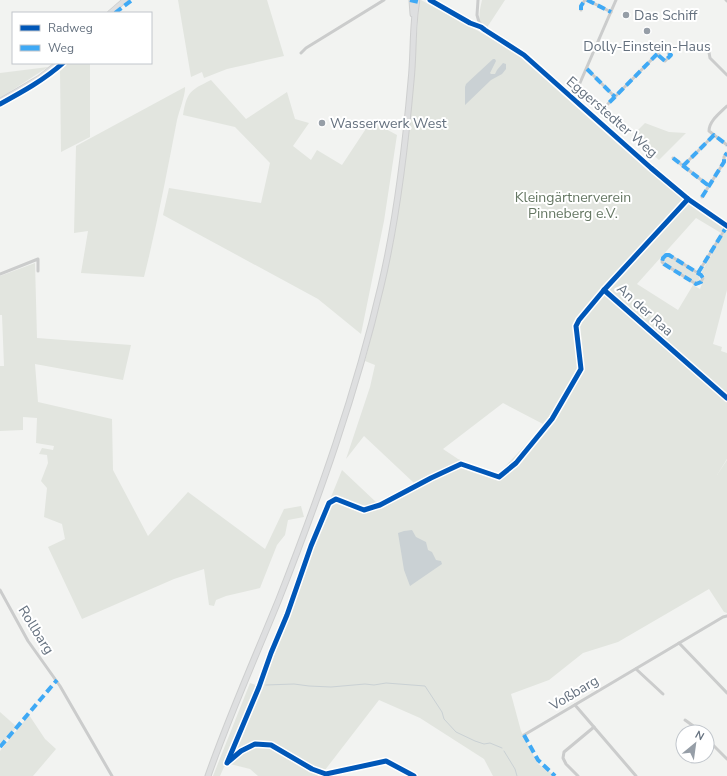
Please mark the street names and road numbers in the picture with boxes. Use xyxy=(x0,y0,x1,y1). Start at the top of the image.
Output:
street label: Eggerstedter Weg xyxy=(562,72,662,162)
street label: An der Raa xyxy=(613,279,677,341)
street label: Rollbarg xyxy=(14,602,58,658)
street label: Voßbarg xyxy=(545,671,602,716)

